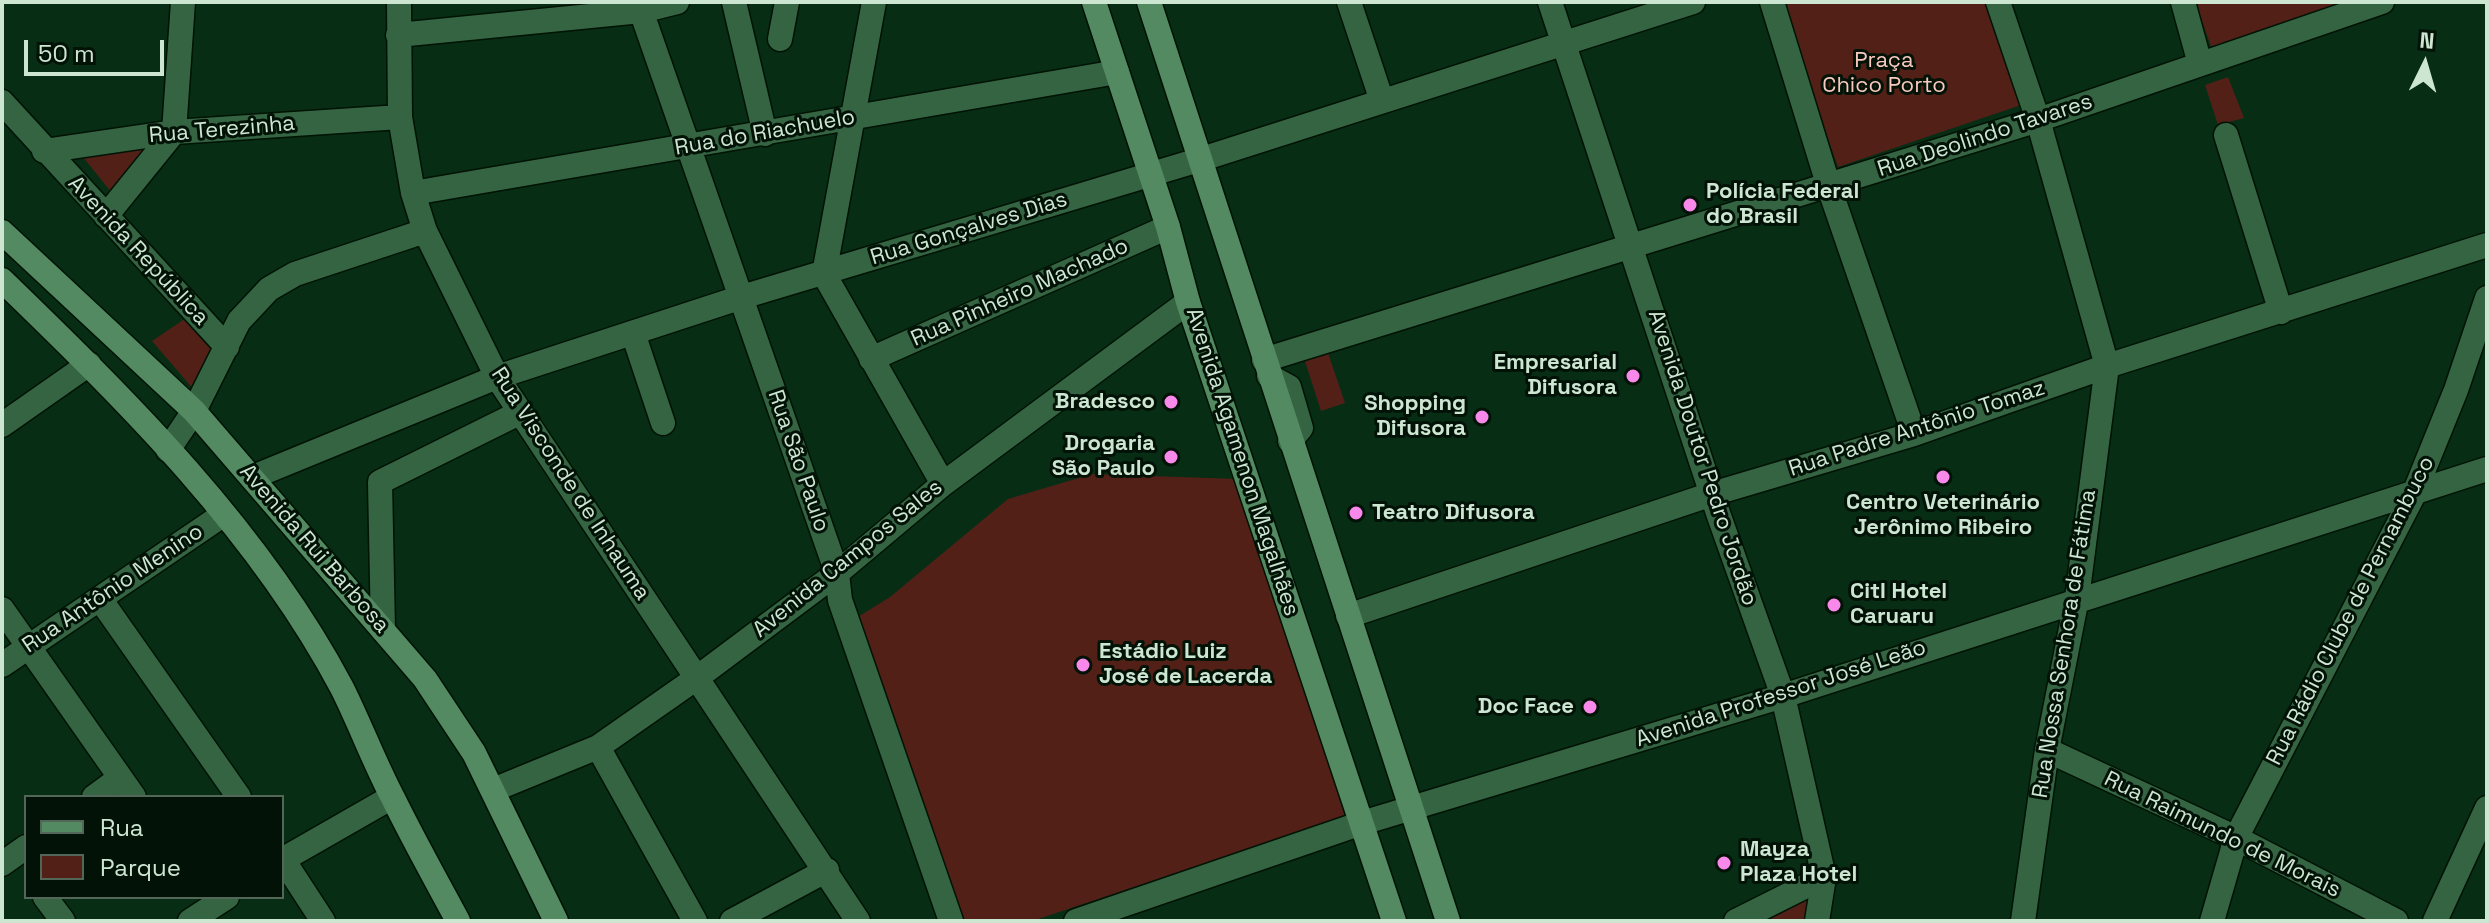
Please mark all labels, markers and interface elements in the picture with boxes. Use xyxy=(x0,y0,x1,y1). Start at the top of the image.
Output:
scale bar xyxy=(28,24,168,74)
north arrow xyxy=(2385,24,2465,104)
text: N xyxy=(2419,26,2436,55)
text: 50 m xyxy=(38,38,95,69)
park label: Praça Chico Porto xyxy=(1822,48,1946,100)
street label: Rua Deolindo Tavares xyxy=(1874,89,2096,183)
street label: Rua do Riachuelo xyxy=(673,104,857,162)
street label: Rua Terezinha xyxy=(148,110,296,150)
street label: Avenida República xyxy=(62,171,214,331)
place label: Polícia Federal do Brasil xyxy=(1706,179,1859,230)
street label: Rua Gonçalves Dias xyxy=(867,187,1071,271)
marker: Polícia Federal do Brasil xyxy=(1681,196,1699,214)
street label: Rua Pinheiro Machado xyxy=(907,233,1133,353)
street label: Avenida Agamenon Magalhães xyxy=(1180,305,1304,619)
street label: Avenida Doutor Pedro Jordão xyxy=(1642,307,1762,609)
place label: Empresarial Difusora xyxy=(1494,350,1617,402)
street label: Rua Visconde de Inhauma xyxy=(485,363,655,605)
marker: Empresarial Difusora xyxy=(1624,367,1642,385)
street label: Rua Padre Antônio Tomaz xyxy=(1786,375,2048,483)
street label: Rua São Paulo xyxy=(761,386,835,536)
place label: Bradesco xyxy=(1055,389,1155,415)
place label: Shopping Difusora xyxy=(1364,391,1466,442)
marker: Bradesco xyxy=(1162,393,1180,411)
marker: Shopping Difusora xyxy=(1473,408,1491,426)
place label: Drogaria São Paulo xyxy=(1052,431,1155,482)
marker: Drogaria São Paulo xyxy=(1162,448,1180,466)
street label: Rua Rádio Clube de Pernambuco xyxy=(2261,452,2441,770)
street label: Avenida Rui Barbosa xyxy=(233,459,395,639)
marker: Centro Veterinário Jerônimo Ribeiro xyxy=(1934,468,1952,486)
street label: Avenida Campos Sales xyxy=(748,474,948,644)
street label: Rua Nossa Senhora de Fátima xyxy=(2028,488,2102,800)
place label: Centro Veterinário Jerônimo Ribeiro xyxy=(1846,490,2040,542)
place label: Teatro Difusora xyxy=(1372,500,1535,526)
marker: Teatro Difusora xyxy=(1347,504,1365,522)
street label: Rua Antônio Menino xyxy=(18,519,208,659)
place label: CitI Hotel Caruaru xyxy=(1850,579,1947,630)
marker: CitI Hotel Caruaru xyxy=(1825,596,1843,614)
street label: Avenida Professor José Leão xyxy=(1632,635,1930,753)
place label: Estádio Luiz José de Lacerda xyxy=(1099,639,1272,690)
marker: Estádio Luiz José de Lacerda xyxy=(1074,656,1092,674)
place label: Doc Face xyxy=(1478,694,1574,720)
marker: Doc Face xyxy=(1581,698,1599,716)
street label: Rua Raimundo de Morais xyxy=(2100,766,2344,904)
legend xyxy=(24,795,284,899)
text: Rua xyxy=(100,812,144,843)
place label: Mayza Plaza Hotel xyxy=(1740,837,1857,888)
text: Parque xyxy=(100,852,181,883)
marker: Mayza Plaza Hotel xyxy=(1715,854,1733,872)

